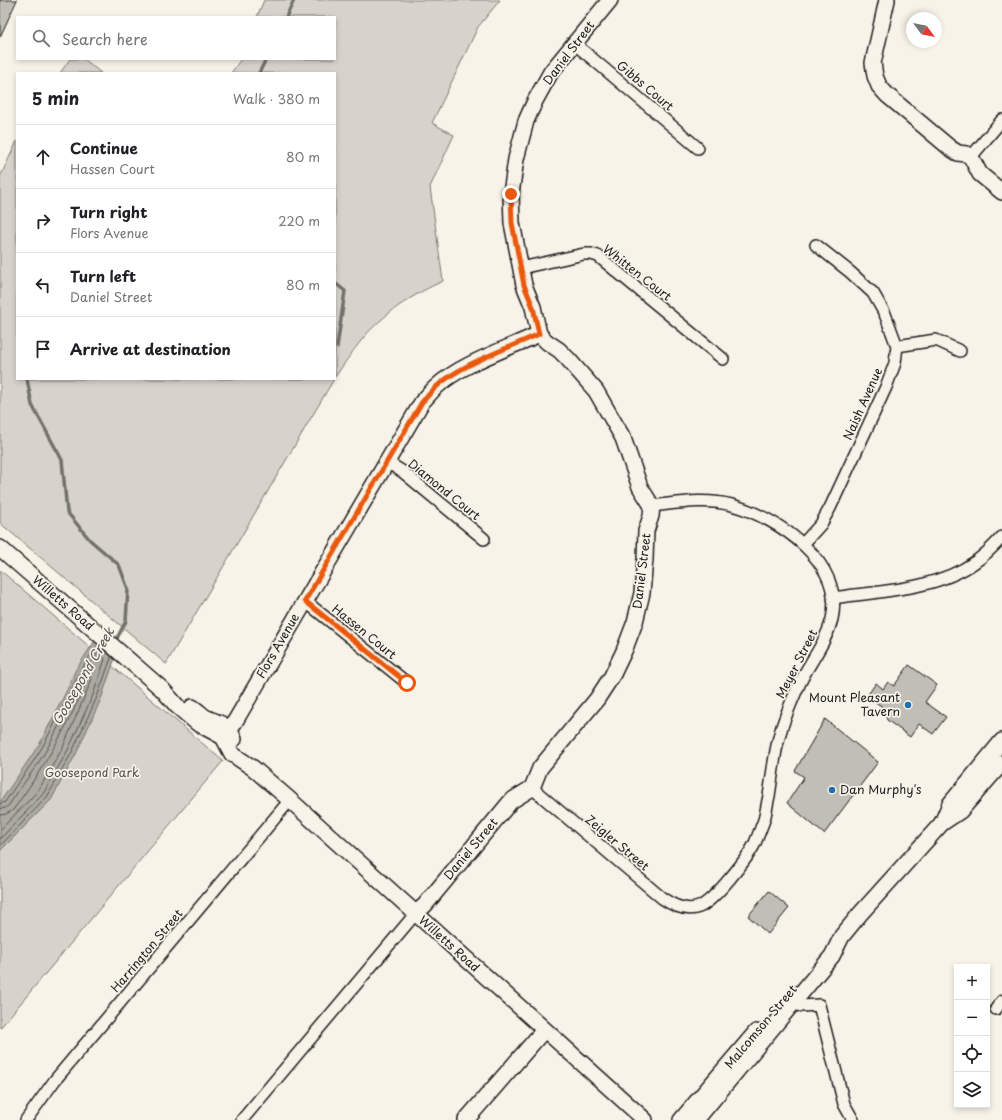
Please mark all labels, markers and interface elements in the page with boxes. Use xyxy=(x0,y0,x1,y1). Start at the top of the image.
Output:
north arrow xyxy=(906,12,942,48)
search box xyxy=(16,16,336,60)
street label: Daniel Street xyxy=(538,17,598,88)
icon: search xyxy=(30,27,52,49)
text: Search here xyxy=(62,27,148,50)
street label: Gibbs Court xyxy=(613,56,678,115)
text: 5 min xyxy=(32,85,79,111)
text: Walk · 380 m xyxy=(233,89,320,108)
text: Continue xyxy=(70,136,138,159)
icon: ahead xyxy=(32,146,54,168)
text: 80 m xyxy=(286,147,320,166)
text: Hassen Court xyxy=(70,159,155,178)
route end xyxy=(502,185,520,203)
text: Turn right xyxy=(70,200,147,223)
icon: right xyxy=(32,210,54,232)
text: 220 m xyxy=(278,211,320,230)
text: Flors Avenue xyxy=(70,223,148,242)
street label: Whitten Court xyxy=(600,240,676,305)
text: Turn left xyxy=(70,264,136,287)
icon: left xyxy=(32,274,54,296)
text: 80 m xyxy=(286,275,320,294)
text: Daniel Street xyxy=(70,287,152,306)
text: Arrive at destination xyxy=(70,337,231,360)
icon: arrive xyxy=(32,338,54,360)
street label: Naish Avenue xyxy=(838,364,886,443)
street label: Diamond Court xyxy=(405,454,485,524)
street label: Daniel Street xyxy=(627,532,655,610)
street label: Willetts Road xyxy=(29,570,98,634)
street label: Hassen Court xyxy=(329,600,401,663)
street label: Flors Avenue xyxy=(251,609,303,681)
water label: Goosepond Creek xyxy=(47,622,119,728)
street label: Meyer Street xyxy=(771,626,821,701)
route start xyxy=(398,674,416,692)
place label: Mount Pleasant Tavern xyxy=(809,688,900,720)
marker: Mount Pleasant Tavern xyxy=(903,700,913,710)
park label: Goosepond Park xyxy=(45,763,139,781)
place label: Dan Murphy's xyxy=(840,780,922,798)
marker: Dan Murphy's xyxy=(827,785,837,795)
street label: Zeigler Street xyxy=(582,810,654,874)
street label: Daniel Street xyxy=(439,813,502,883)
street label: Harrington Street xyxy=(106,905,187,996)
street label: Willetts Road xyxy=(415,911,484,976)
map controls xyxy=(954,964,990,1108)
button: + xyxy=(954,964,990,1000)
street label: Malcomson Street xyxy=(720,980,801,1072)
button: − xyxy=(954,1000,990,1036)
button: locate xyxy=(954,1036,990,1072)
button: layers xyxy=(954,1072,990,1108)

